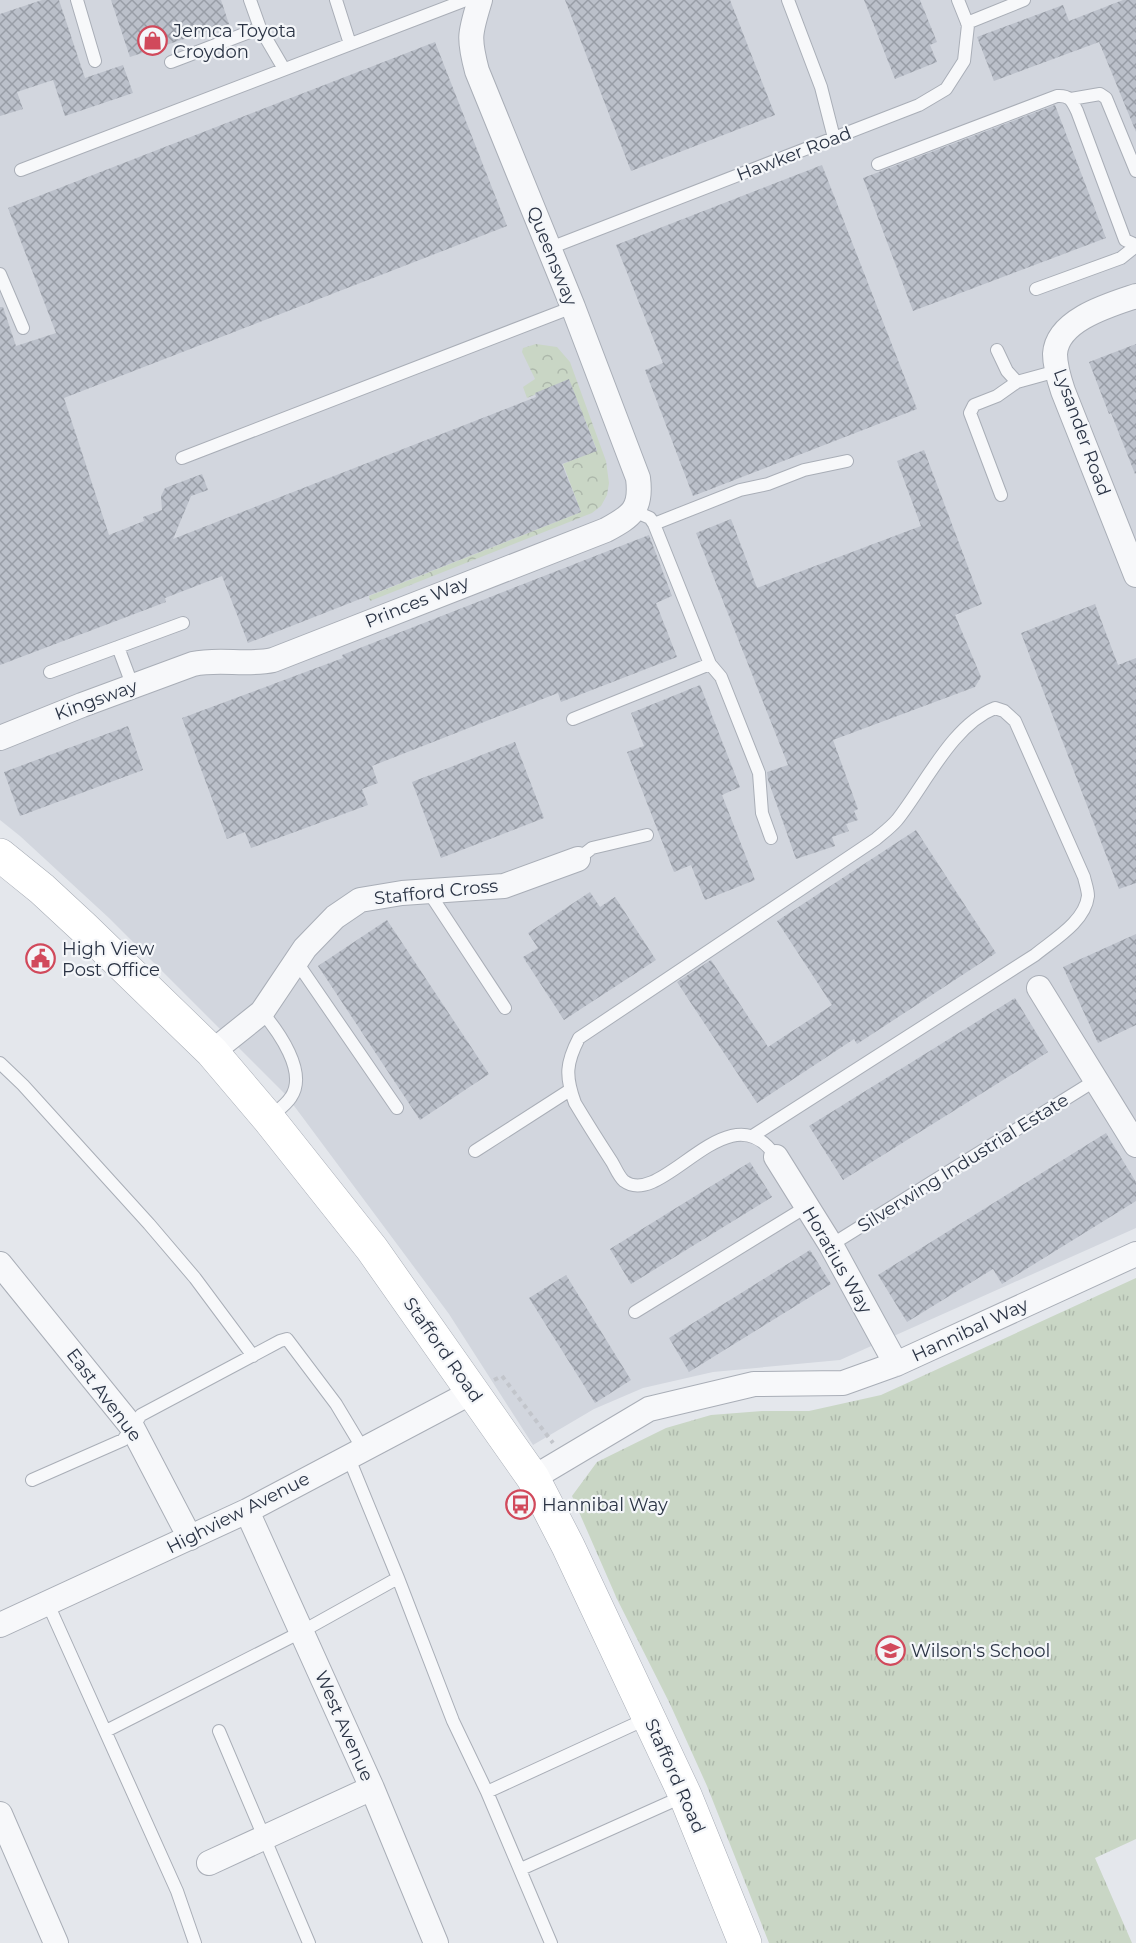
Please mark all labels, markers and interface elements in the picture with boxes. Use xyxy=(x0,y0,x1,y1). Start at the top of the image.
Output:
place label: Jemca Toyota Croydon xyxy=(172,20,296,63)
shop icon: Jemca Toyota Croydon xyxy=(136,25,168,57)
street label: Hawker Road xyxy=(734,122,854,186)
street label: Queensway xyxy=(522,203,582,309)
street label: Lysander Road xyxy=(1049,365,1115,499)
street label: Princes Way xyxy=(362,571,472,633)
street label: Kingsway xyxy=(52,675,141,725)
street label: Stafford Cross xyxy=(373,875,499,909)
place label: High View Post Office xyxy=(62,938,160,981)
public building icon: High View Post Office xyxy=(25,943,57,975)
street label: Silverwing Industrial Estate xyxy=(853,1089,1073,1237)
street label: Horatius Way xyxy=(798,1203,877,1318)
street label: Stafford Road xyxy=(399,1293,487,1407)
street label: Hannibal Way xyxy=(908,1293,1032,1367)
street label: East Avenue xyxy=(62,1344,146,1446)
street label: Highview Avenue xyxy=(163,1467,313,1559)
bus stop icon: Hannibal Way xyxy=(505,1489,537,1521)
place label: Hannibal Way xyxy=(542,1494,668,1516)
school or university icon: Wilson's School xyxy=(874,1635,906,1667)
place label: Wilson's School xyxy=(911,1640,1050,1662)
street label: West Avenue xyxy=(310,1667,378,1785)
street label: Stafford Road xyxy=(640,1715,710,1837)

